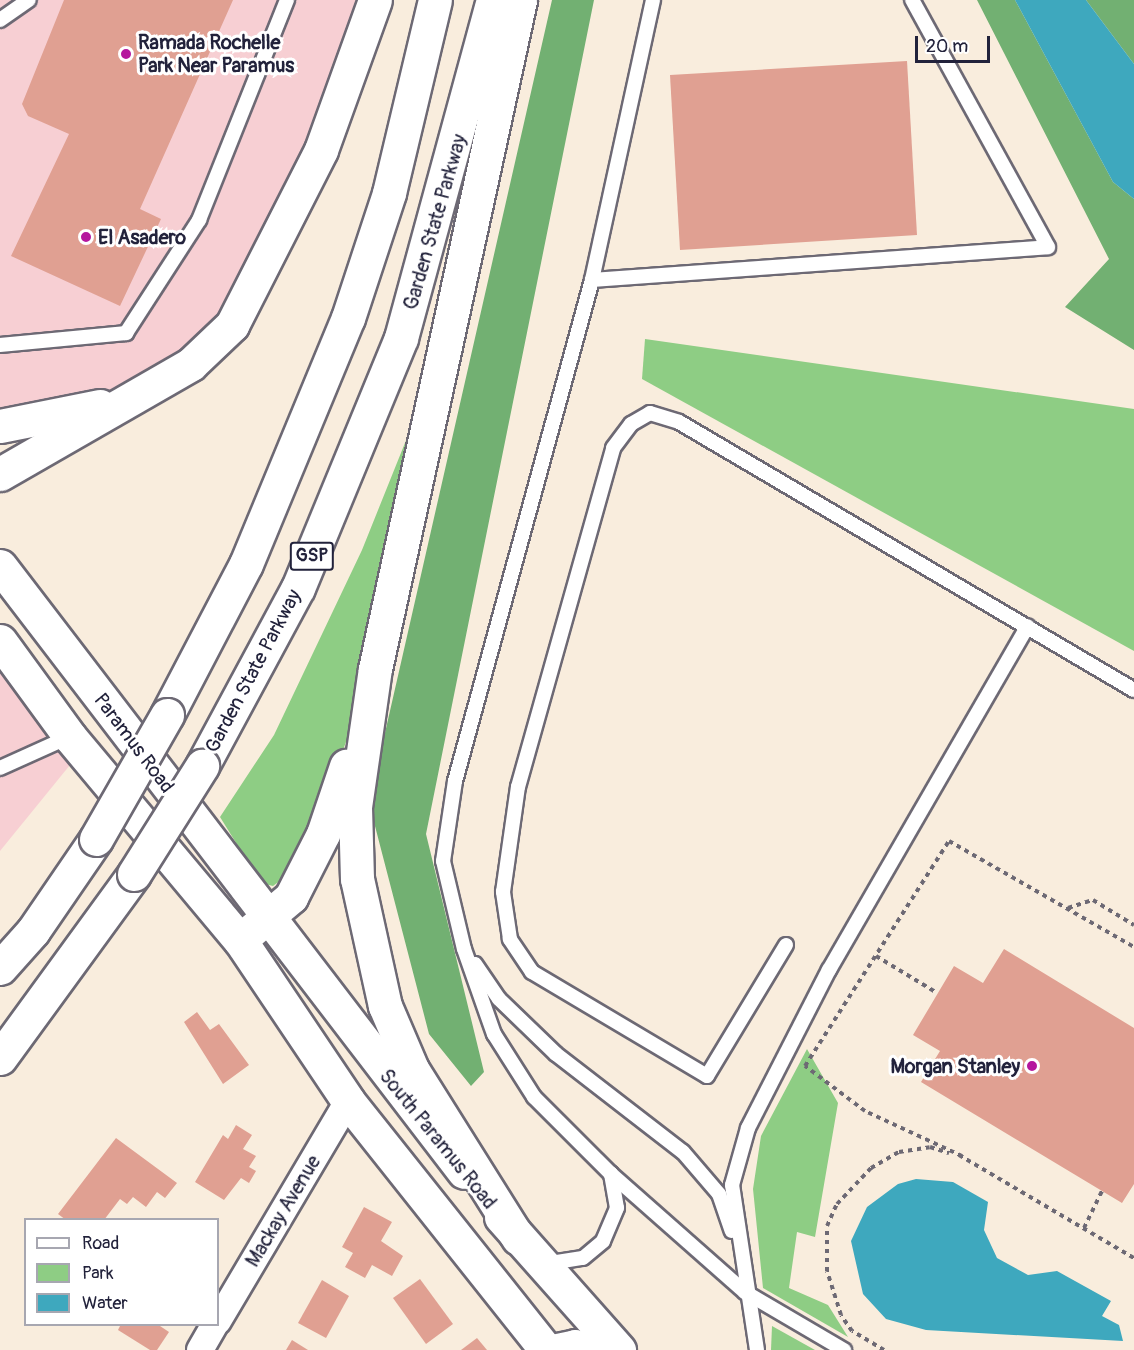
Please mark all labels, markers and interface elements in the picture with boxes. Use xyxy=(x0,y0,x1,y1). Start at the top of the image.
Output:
scale bar xyxy=(918,24,993,62)
place label: Ramada Rochelle Park Near Paramus xyxy=(138,30,294,77)
text: 20 m xyxy=(926,35,968,58)
marker: Ramada Rochelle Park Near Paramus xyxy=(119,47,133,61)
street label: Garden State Parkway xyxy=(398,131,472,313)
place label: El Asadero xyxy=(98,225,186,249)
marker: El Asadero xyxy=(79,230,93,244)
road number: GSP xyxy=(290,541,334,571)
street label: Garden State Parkway xyxy=(200,585,306,757)
street label: Paramus Road xyxy=(89,688,179,798)
place label: Morgan Stanley xyxy=(890,1054,1020,1078)
marker: Morgan Stanley xyxy=(1025,1059,1039,1073)
street label: South Paramus Road xyxy=(374,1064,502,1214)
street label: Mackay Avenue xyxy=(240,1151,326,1271)
legend xyxy=(24,1218,219,1326)
text: Road xyxy=(82,1232,119,1255)
text: Park xyxy=(82,1262,114,1285)
text: Water xyxy=(82,1292,128,1315)

